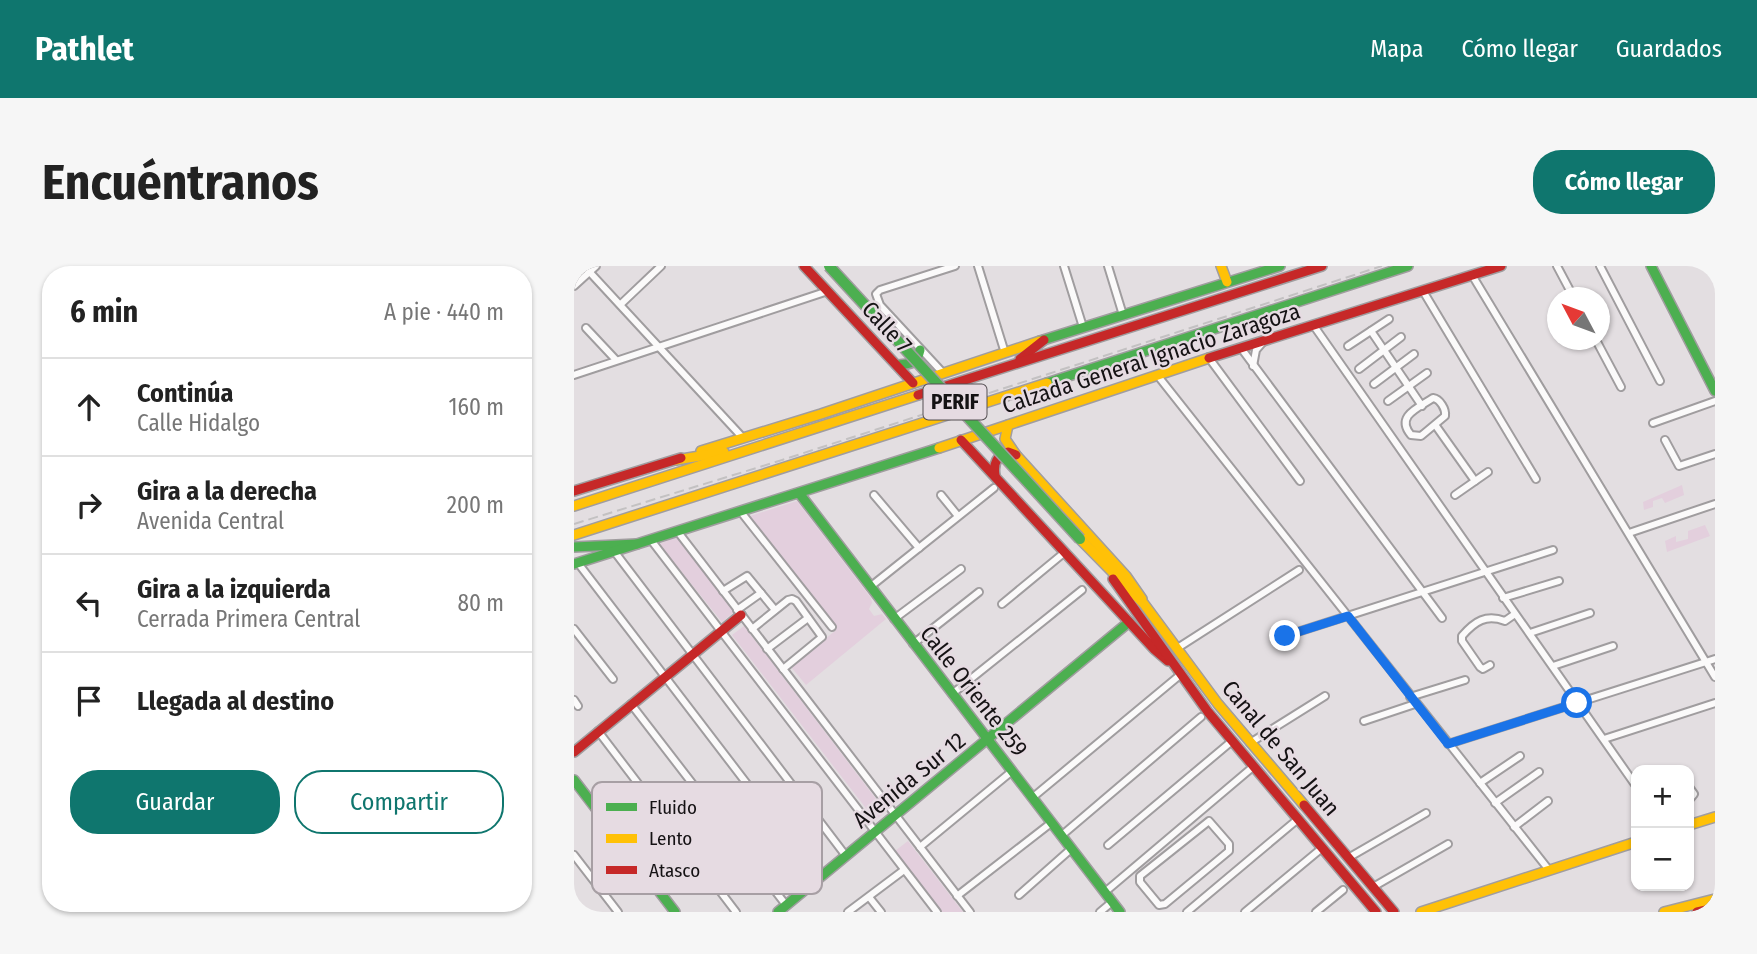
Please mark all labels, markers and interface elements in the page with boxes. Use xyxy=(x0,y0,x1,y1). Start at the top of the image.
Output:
text: Pathlet xyxy=(35,29,134,69)
text: Mapa xyxy=(1370,35,1423,63)
text: Cómo llegar xyxy=(1461,35,1578,63)
text: Guardados xyxy=(1616,35,1722,63)
button: Cómo llegar xyxy=(1533,150,1715,214)
text: Encuéntranos xyxy=(42,153,319,212)
north arrow xyxy=(1547,287,1610,350)
text: 6 min xyxy=(70,294,138,330)
street label: Calle 7 xyxy=(856,295,918,359)
street label: Calzada General Ignacio Zaragoza xyxy=(998,297,1304,419)
text: A pie · 440 m xyxy=(384,298,504,326)
text: Continúa xyxy=(137,378,234,409)
road number: PERIF xyxy=(924,384,986,420)
icon: ahead xyxy=(70,388,108,426)
text: 160 m xyxy=(449,393,504,421)
text: Calle Hidalgo xyxy=(137,409,260,437)
text: Gira a la derecha xyxy=(137,476,317,507)
icon: right xyxy=(70,486,108,524)
text: 200 m xyxy=(447,491,504,519)
text: Avenida Central xyxy=(137,507,284,535)
text: Gira a la izquierda xyxy=(137,574,331,605)
icon: left xyxy=(70,584,108,622)
text: 80 m xyxy=(457,589,504,617)
text: Cerrada Primera Central xyxy=(137,605,360,633)
street label: Calle Oriente 259 xyxy=(914,620,1034,762)
route end xyxy=(1269,620,1300,651)
street label: Canal de San Juan xyxy=(1216,675,1346,821)
icon: arrive xyxy=(70,682,108,720)
text: Llegada al destino xyxy=(137,686,334,717)
route start xyxy=(1561,687,1592,718)
street label: Avenida Sur 12 xyxy=(847,726,971,834)
map controls xyxy=(1631,765,1694,891)
button: + xyxy=(1631,765,1694,828)
button: Guardar xyxy=(70,770,280,834)
button: Compartir xyxy=(294,770,504,834)
legend xyxy=(592,782,822,894)
text: Fluido xyxy=(649,796,697,819)
text: Lento xyxy=(649,827,692,850)
button: − xyxy=(1631,828,1694,891)
text: Atasco xyxy=(649,859,700,882)

